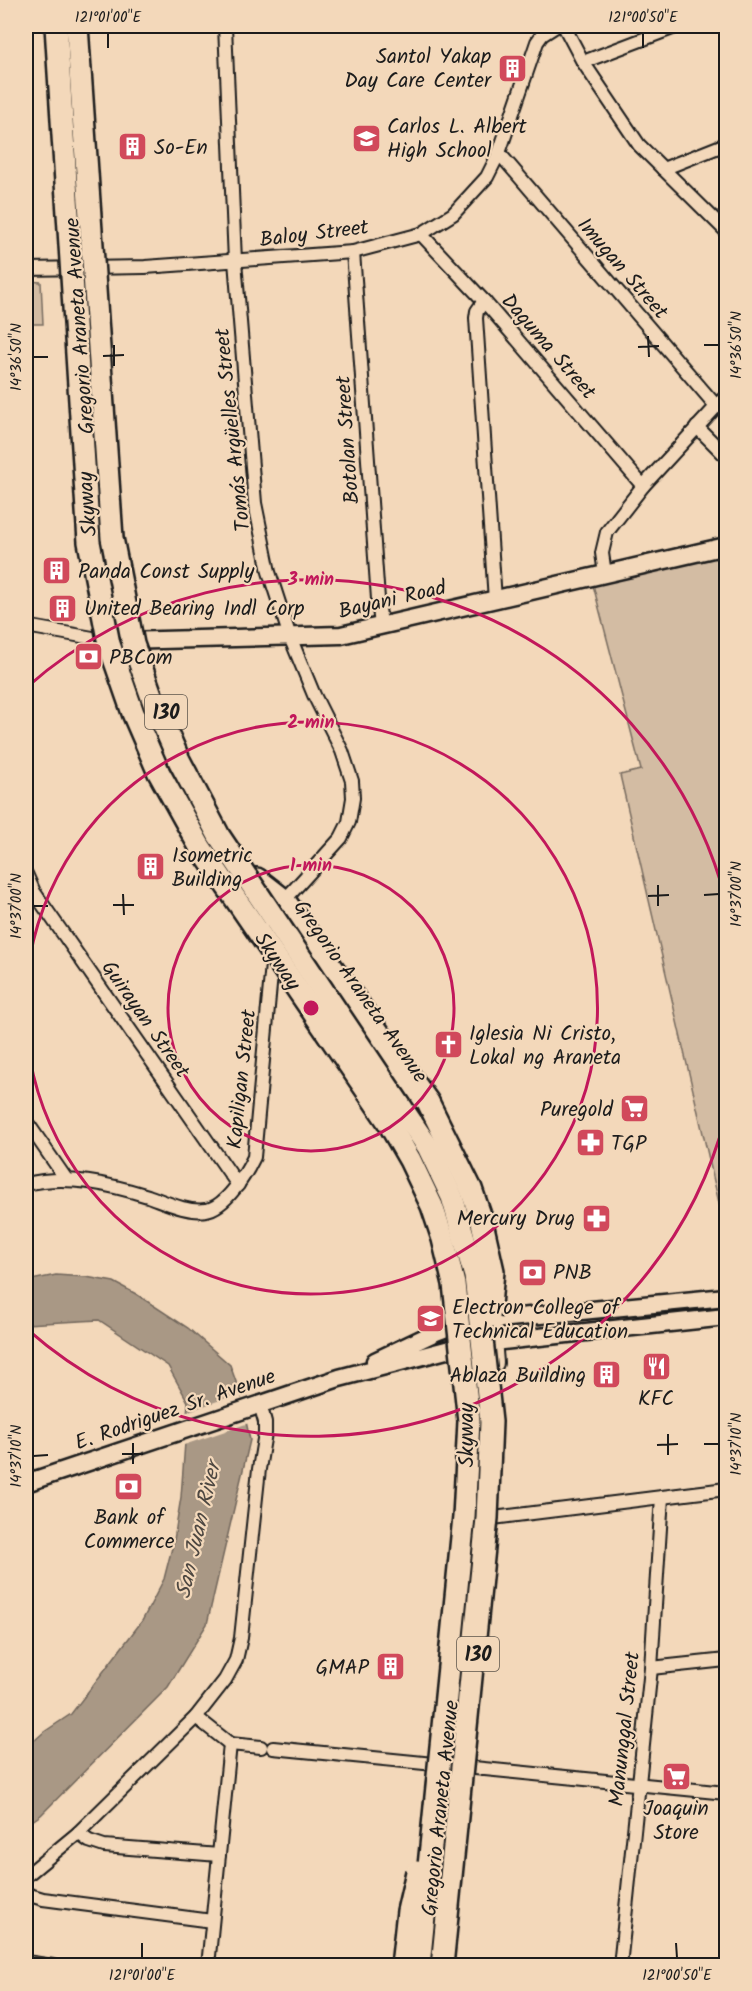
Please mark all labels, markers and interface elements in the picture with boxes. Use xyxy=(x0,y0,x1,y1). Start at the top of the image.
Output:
text: 121°01'00"E xyxy=(75,6,142,30)
text: 121°00'50"E xyxy=(608,6,679,30)
place label: Santol Yakap Day Care Center xyxy=(344,41,492,98)
building icon: Santol Yakap Day Care Center xyxy=(496,52,528,84)
place label: Carlos L. Albert High School xyxy=(387,111,528,168)
school or university icon: Carlos L. Albert High School xyxy=(350,122,382,154)
building icon: So-En xyxy=(117,131,149,163)
place label: So-En xyxy=(154,132,208,165)
street label: Baloy Street xyxy=(258,211,371,258)
street label: Imugan Street xyxy=(568,211,676,328)
street label: Gregorio Araneta Avenue xyxy=(56,216,105,435)
street label: Daguma Street xyxy=(492,286,604,408)
text: 14°36'50"N xyxy=(725,311,749,379)
text: 14°36'50"N xyxy=(5,323,29,391)
street label: Tomás Argüelles Street xyxy=(206,326,261,533)
street label: Botolan Street xyxy=(327,374,369,505)
street label: Skyway xyxy=(70,470,107,537)
building icon: Panda Const Supply xyxy=(41,555,73,587)
place label: Panda Const Supply xyxy=(78,556,254,589)
text: 3 min xyxy=(287,566,334,595)
street label: Bayani Road xyxy=(335,572,450,629)
building icon: United Bearing Indl Corp xyxy=(47,592,79,624)
place label: United Bearing Indl Corp xyxy=(84,593,304,626)
bank icon: PBCom xyxy=(72,641,104,673)
place label: PBCom xyxy=(109,642,173,675)
road number: 130 xyxy=(145,695,187,729)
text: 2 min xyxy=(288,709,334,738)
place label: Isometric Building xyxy=(172,840,253,897)
building icon: Isometric Building xyxy=(135,851,167,883)
text: 1 min xyxy=(290,852,332,881)
text: 14°37'00"N xyxy=(725,861,749,927)
text: 14°37'00"N xyxy=(5,873,29,939)
street label: Gregorio Araneta Avenue xyxy=(284,893,436,1091)
street label: Skyway xyxy=(245,926,309,998)
street label: Guirayan Street xyxy=(92,954,198,1086)
centre of rings xyxy=(301,998,321,1018)
street label: Kapiligan Street xyxy=(219,1007,266,1151)
place label: Iglesia Ni Cristo, Lokal ng Araneta xyxy=(469,1018,621,1075)
church icon: Iglesia Ni Cristo, Lokal ng Araneta xyxy=(432,1029,464,1061)
supermarket icon: Puregold xyxy=(618,1093,650,1125)
place label: Puregold xyxy=(540,1094,614,1127)
pharmacy icon: TGP xyxy=(574,1127,606,1159)
place label: TGP xyxy=(611,1128,647,1161)
pharmacy icon: Mercury Drug xyxy=(580,1202,612,1234)
place label: Mercury Drug xyxy=(457,1203,575,1236)
bank icon: PNB xyxy=(516,1256,548,1288)
place label: PNB xyxy=(553,1257,592,1290)
place label: Electron College of Technical Education xyxy=(452,1292,628,1349)
school or university icon: Electron College of Technical Education xyxy=(415,1303,447,1335)
restaurant icon: KFC xyxy=(640,1351,672,1383)
building icon: Ablaza Building xyxy=(591,1359,623,1391)
street label: E. Rodriguez Sr. Avenue xyxy=(71,1360,281,1460)
place label: Ablaza Building xyxy=(449,1360,586,1393)
place label: KFC xyxy=(638,1383,674,1416)
street label: Skyway xyxy=(451,1403,484,1467)
text: 14°37'10"N xyxy=(725,1412,749,1476)
text: 14°37'10"N xyxy=(5,1424,29,1488)
water label: San Juan River xyxy=(167,1454,233,1602)
bank icon: Bank of Commerce xyxy=(113,1470,145,1502)
place label: Bank of Commerce xyxy=(84,1502,175,1559)
road number: 130 xyxy=(457,1637,499,1671)
street label: Manunggal Street xyxy=(601,1649,650,1808)
building icon: GMAP xyxy=(374,1651,406,1683)
place label: GMAP xyxy=(315,1652,370,1685)
street label: Gregorio Araneta Avenue xyxy=(414,1698,469,1918)
supermarket icon: Joaquin Store xyxy=(660,1761,692,1793)
place label: Joaquin Store xyxy=(643,1793,709,1850)
text: 121°01'00"E xyxy=(109,1964,176,1988)
text: 121°00'50"E xyxy=(642,1964,713,1988)

